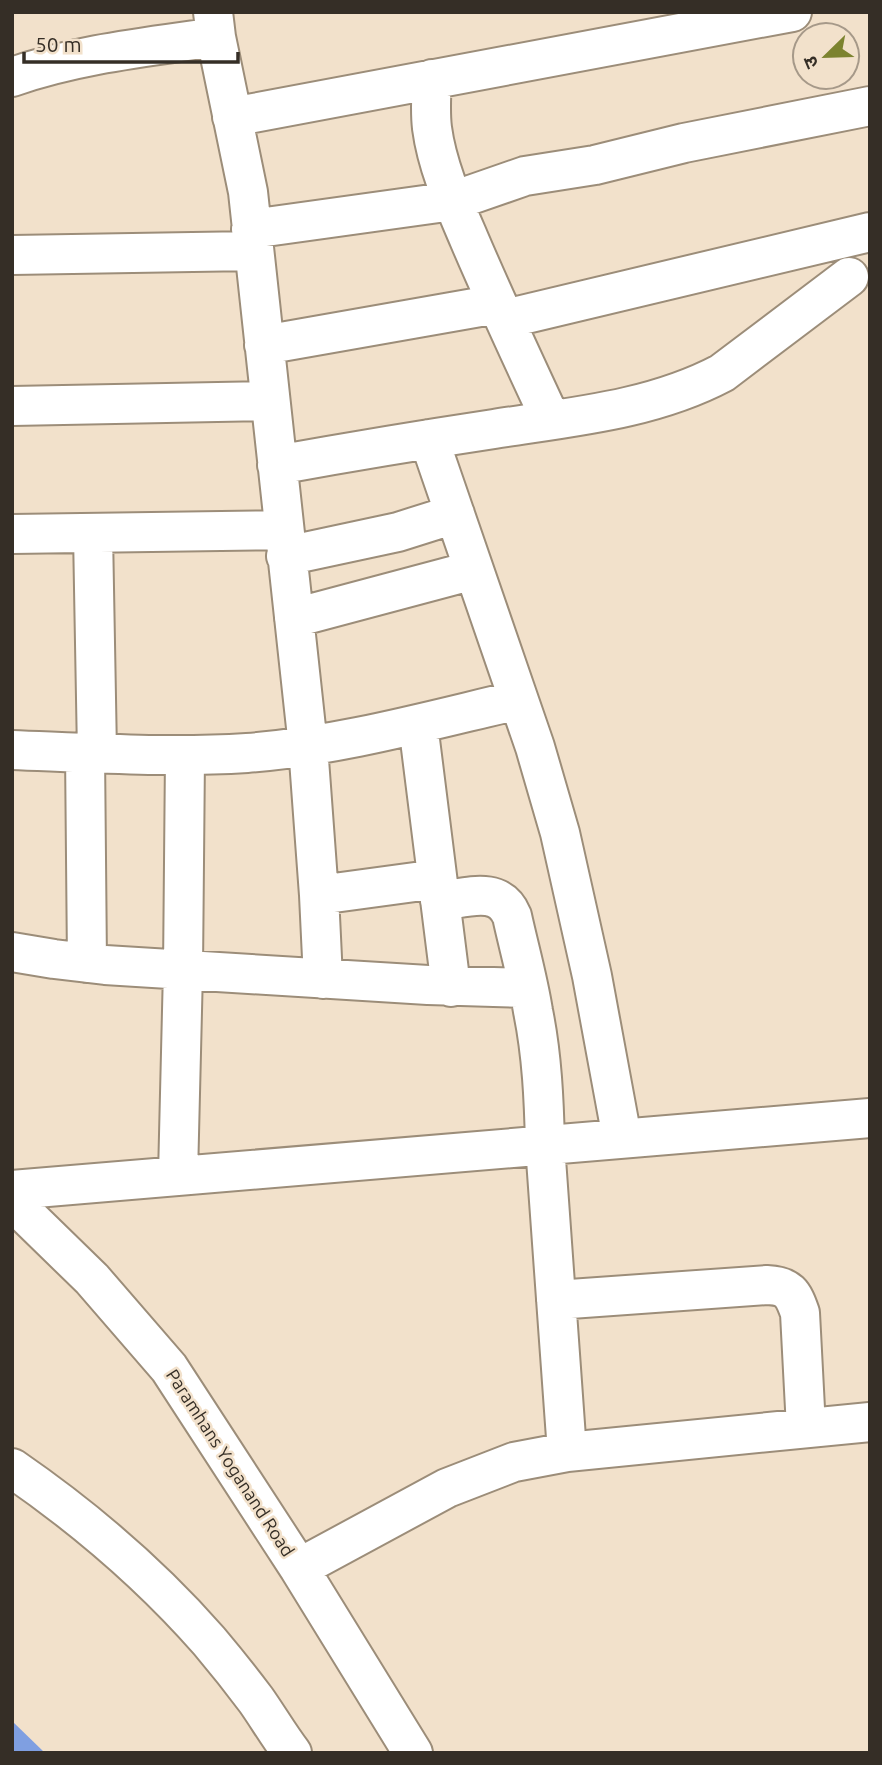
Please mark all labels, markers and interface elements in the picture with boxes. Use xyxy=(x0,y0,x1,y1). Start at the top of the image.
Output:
scale bar xyxy=(24,21,238,65)
north arrow xyxy=(791,21,861,91)
text: 50 m xyxy=(35,32,82,56)
text: उ xyxy=(798,52,823,72)
street label: Paramhans Yoganand Road xyxy=(163,1365,299,1560)

